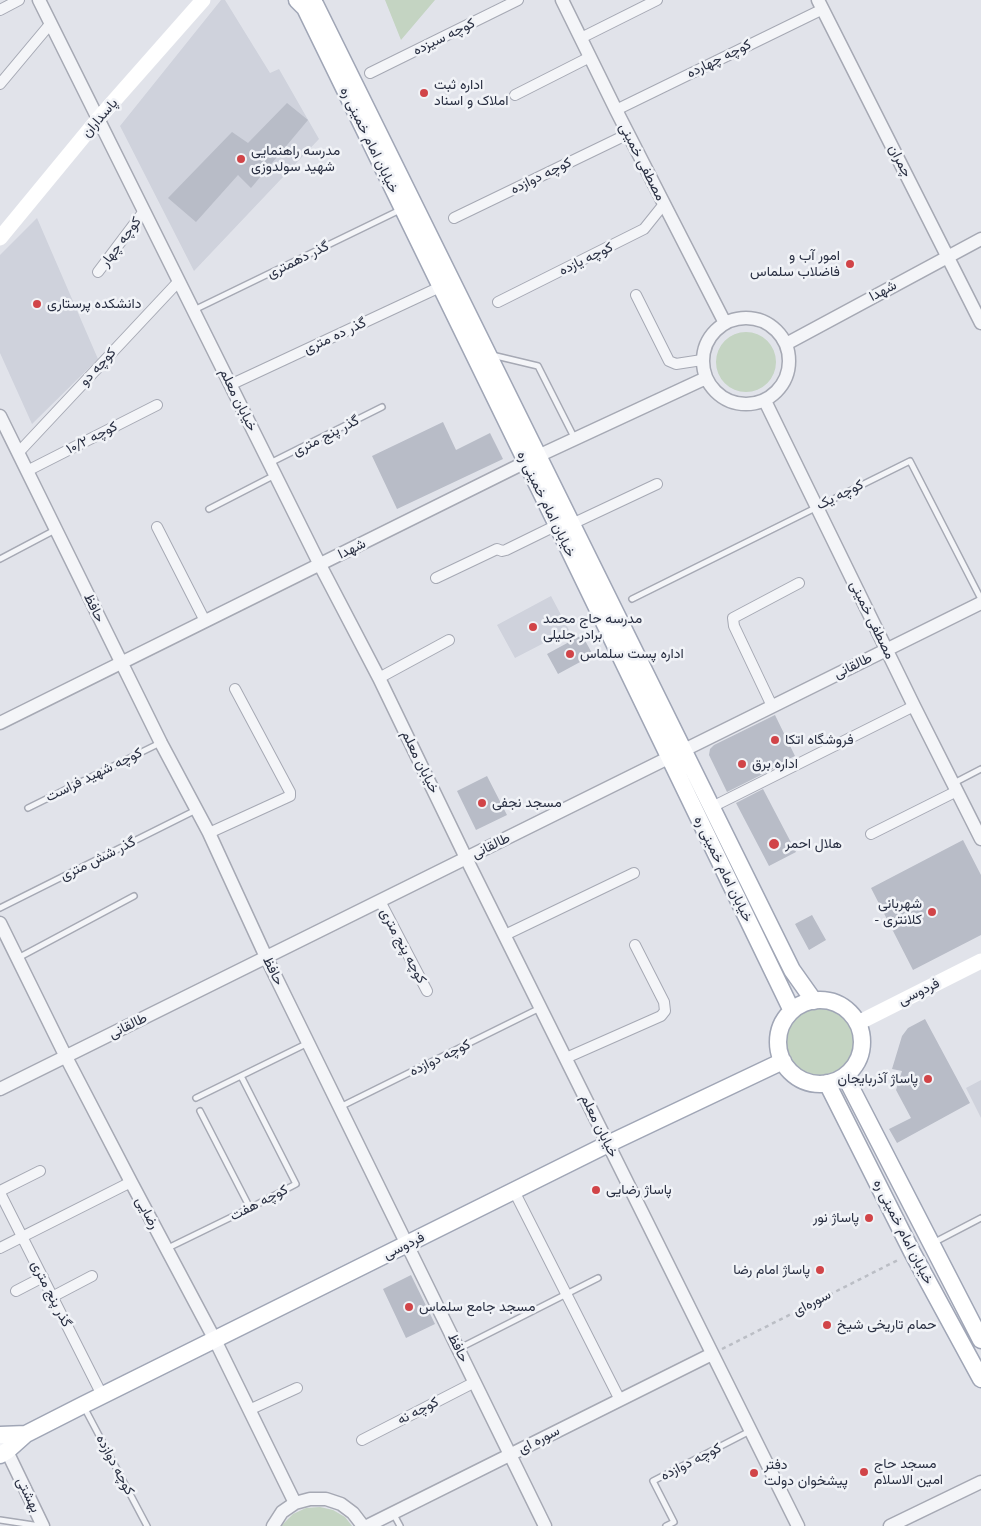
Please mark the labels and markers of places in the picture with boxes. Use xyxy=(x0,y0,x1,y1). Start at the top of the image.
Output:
place label: اداره ثبت املاک و اسناد xyxy=(434,77,508,110)
marker: اداره ثبت املاک و اسناد xyxy=(418,87,430,99)
place label: مدرسه راهنمایی شهید سولدوزی xyxy=(251,143,340,176)
marker: مدرسه راهنمایی شهید سولدوزی xyxy=(235,153,247,165)
place label: امور آب و فاضلاب سلماس xyxy=(750,248,840,280)
marker: امور آب و فاضلاب سلماس xyxy=(844,258,856,270)
place label: دانشکده پرستاری xyxy=(47,296,141,312)
marker: دانشکده پرستاری xyxy=(31,298,43,310)
place label: مدرسه حاج محمد برادر جلیلی xyxy=(543,611,642,644)
marker: مدرسه حاج محمد برادر جلیلی xyxy=(527,621,539,633)
place label: اداره پست سلماس xyxy=(580,646,684,662)
marker: اداره پست سلماس xyxy=(564,648,576,660)
place label: فروشگاه اتکا xyxy=(785,732,854,748)
marker: فروشگاه اتکا xyxy=(769,734,781,746)
place label: اداره برق xyxy=(752,756,798,772)
marker: اداره برق xyxy=(736,758,748,770)
place label: مسجد نجفی xyxy=(492,795,562,811)
marker: مسجد نجفی xyxy=(476,797,488,809)
place label: هلال احمر xyxy=(785,836,842,852)
marker: هلال احمر xyxy=(767,837,781,851)
place label: شهربانی - کلانتری xyxy=(874,896,922,929)
marker: شهربانی - کلانتری xyxy=(926,906,938,918)
place label: پاساژ آذربایجان xyxy=(838,1071,918,1087)
marker: پاساژ آذربایجان xyxy=(922,1073,934,1085)
place label: پاساژ رضایی xyxy=(606,1182,672,1198)
marker: پاساژ رضایی xyxy=(590,1184,602,1196)
place label: پاساژ نور xyxy=(813,1210,859,1226)
marker: پاساژ نور xyxy=(863,1212,875,1224)
place label: پاساژ امام رضا xyxy=(733,1262,810,1278)
marker: پاساژ امام رضا xyxy=(814,1264,826,1276)
place label: مسجد جامع سلماس xyxy=(419,1299,535,1315)
marker: مسجد جامع سلماس xyxy=(403,1301,415,1313)
place label: حمام تاریخی شیخ xyxy=(837,1317,936,1333)
marker: حمام تاریخی شیخ xyxy=(821,1319,833,1331)
place label: مسجد حاج امین الاسلام xyxy=(874,1456,943,1488)
place label: دفتر پیشخوان دولت xyxy=(764,1457,848,1490)
marker: مسجد حاج امین الاسلام xyxy=(858,1466,870,1478)
marker: دفتر پیشخوان دولت xyxy=(748,1467,760,1479)

